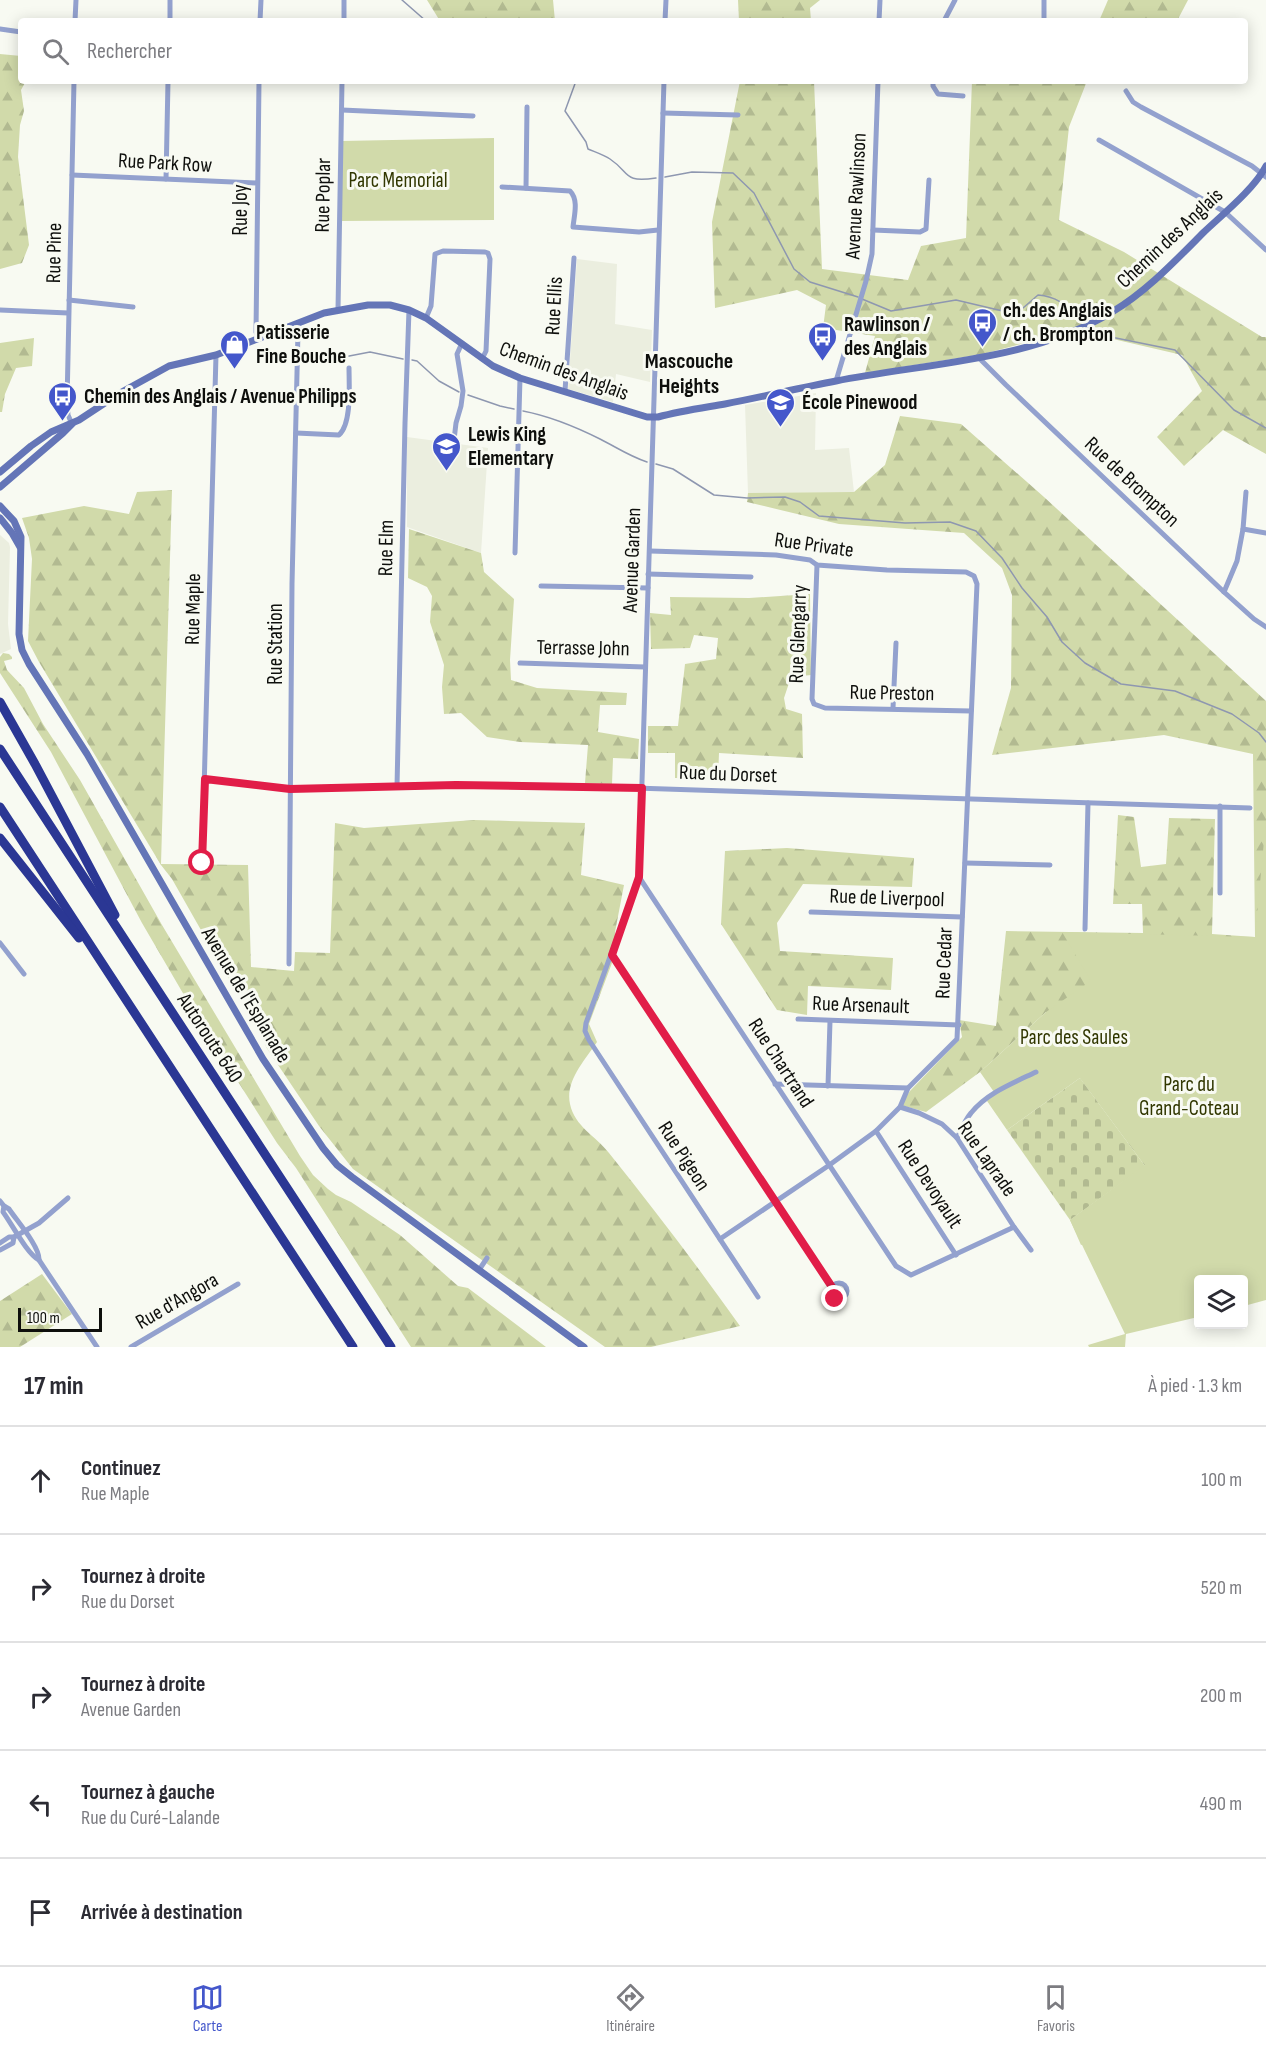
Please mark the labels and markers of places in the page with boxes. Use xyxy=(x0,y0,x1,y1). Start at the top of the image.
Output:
place label: ch. des Anglais / ch. Brompton xyxy=(1003,298,1113,347)
bus stop icon: ch. des Anglais / ch. Brompton xyxy=(966,306,998,348)
place label: Rawlinson / des Anglais xyxy=(844,312,930,361)
place label: Patisserie Fine Bouche xyxy=(256,320,346,369)
bus stop icon: Rawlinson / des Anglais xyxy=(807,320,839,362)
shop icon: Patisserie Fine Bouche xyxy=(219,328,251,370)
bus stop icon: Chemin des Anglais / Avenue Philipps xyxy=(47,380,79,422)
place label: Chemin des Anglais / Avenue Philipps xyxy=(84,384,356,409)
school or university icon: École Pinewood xyxy=(765,386,797,428)
place label: École Pinewood xyxy=(802,390,918,415)
place label: Lewis King Elementary xyxy=(468,422,554,471)
school or university icon: Lewis King Elementary xyxy=(431,430,463,472)

